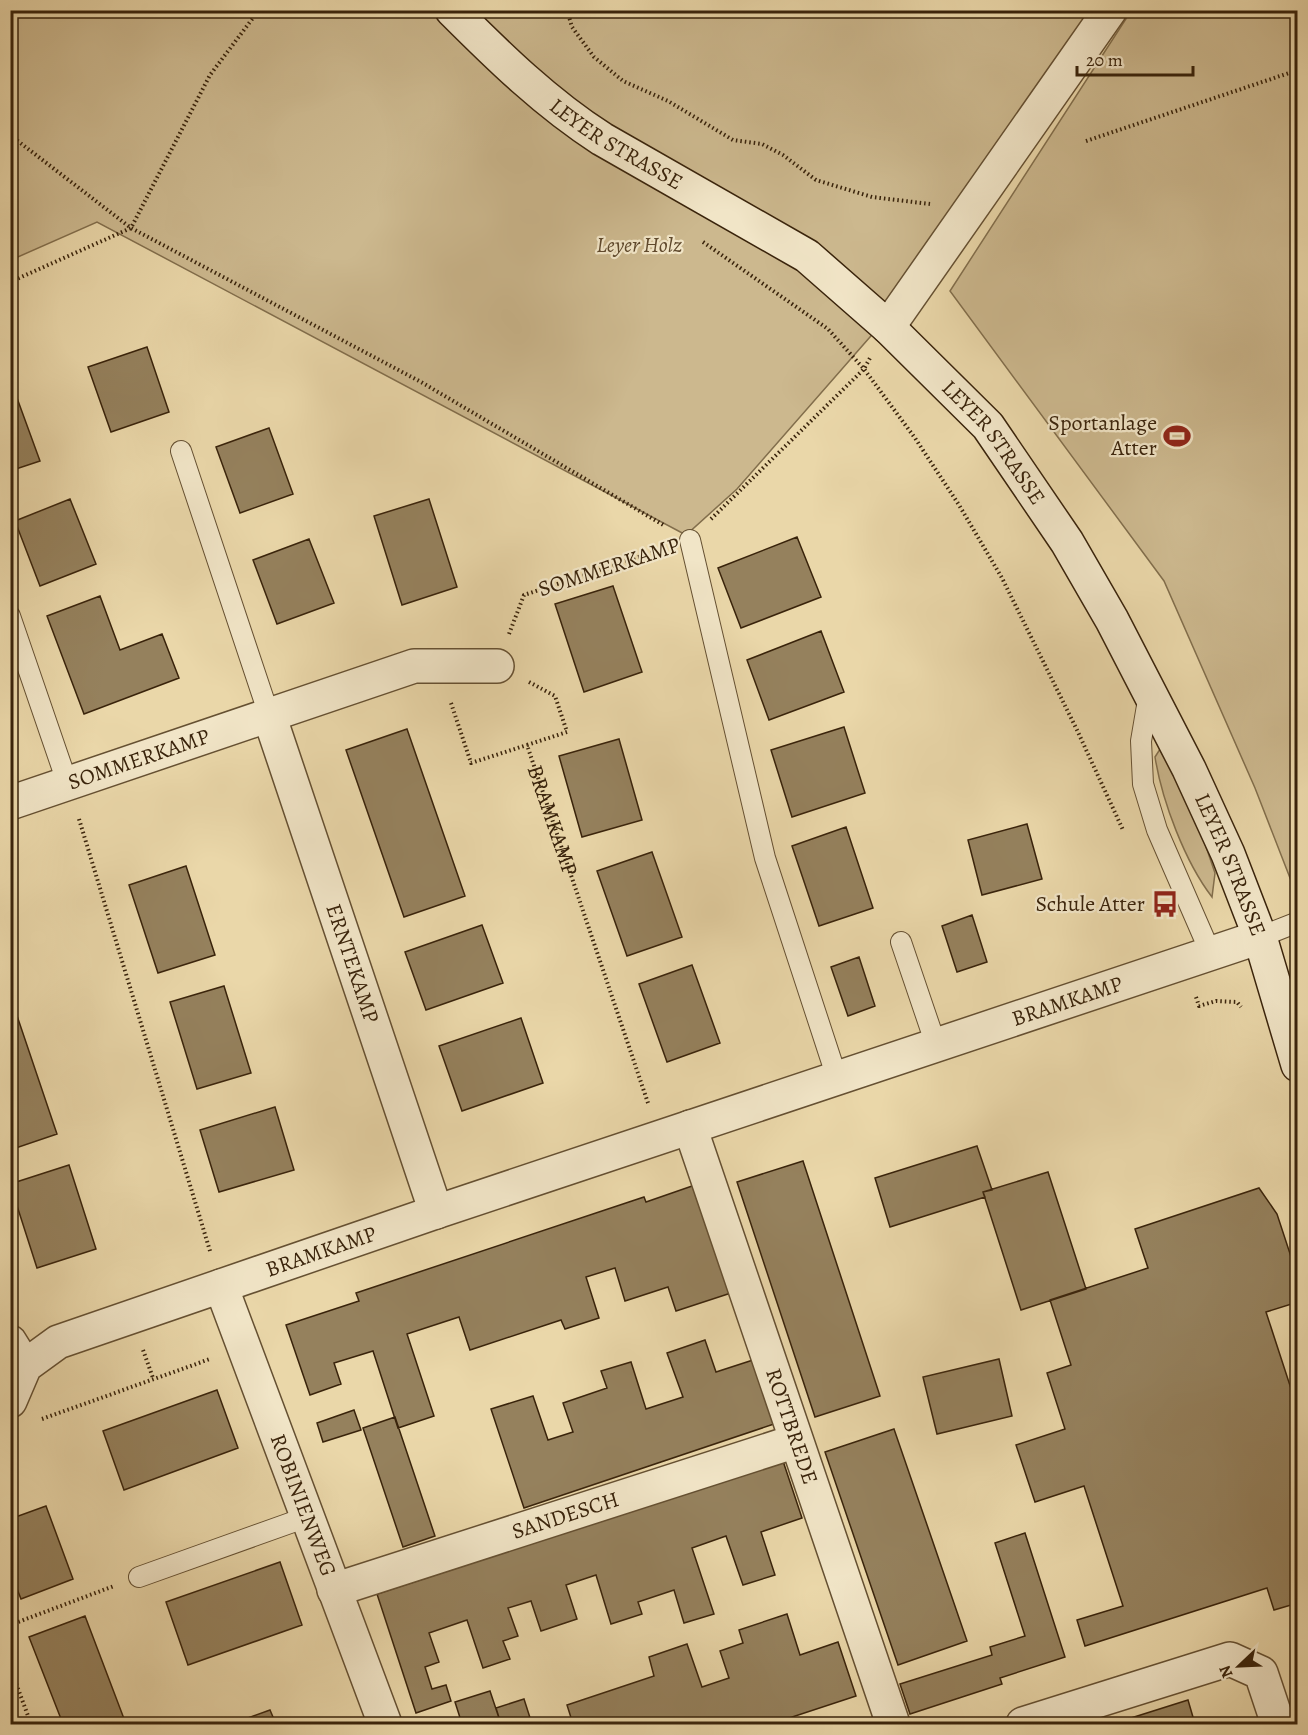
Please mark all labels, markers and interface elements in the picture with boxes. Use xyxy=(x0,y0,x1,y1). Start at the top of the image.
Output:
scale bar xyxy=(1077,39,1192,77)
text: 20 m xyxy=(1086,48,1123,72)
street label: LEYER STRASSE xyxy=(543,91,688,197)
park label: Leyer Holz xyxy=(596,230,682,260)
street label: LEYER STRASSE xyxy=(935,373,1052,511)
place label: Sportanlage Atter xyxy=(1048,408,1157,463)
sports icon: Sportanlage Atter xyxy=(1162,421,1192,451)
street label: SOMMERKAMP xyxy=(534,530,684,604)
street label: SOMMERKAMP xyxy=(64,721,214,797)
street label: BRAMKAMP xyxy=(520,761,585,880)
street label: LEYER STRASSE xyxy=(1187,788,1273,940)
place label: Schule Atter xyxy=(1036,889,1145,919)
bus stop icon: Schule Atter xyxy=(1150,889,1180,919)
street label: ERNTEKAMP xyxy=(318,900,386,1027)
street label: BRAMKAMP xyxy=(1008,969,1127,1034)
street label: BRAMKAMP xyxy=(262,1219,380,1284)
street label: ROTTBREDE xyxy=(758,1364,825,1488)
street label: ROBINIENWEG xyxy=(263,1430,343,1581)
street label: SANDESCH xyxy=(508,1484,623,1547)
north arrow xyxy=(1209,1636,1269,1696)
text: N xyxy=(1214,1661,1239,1681)

